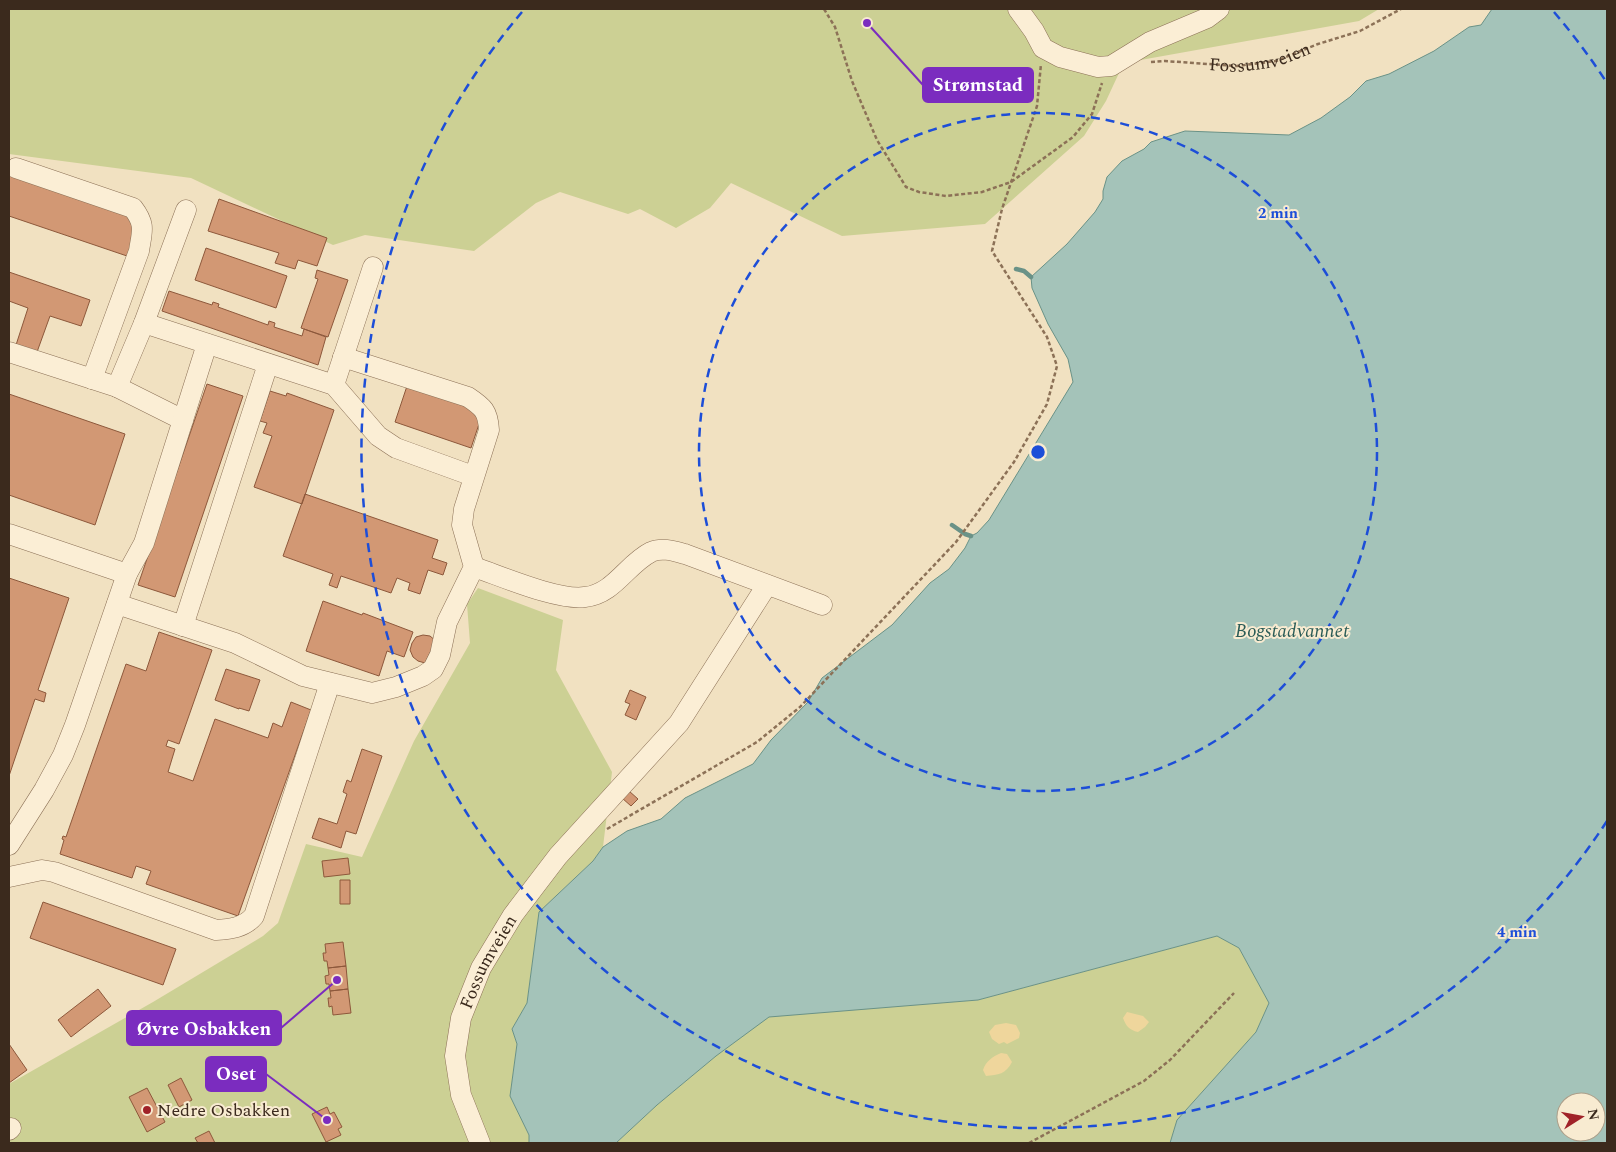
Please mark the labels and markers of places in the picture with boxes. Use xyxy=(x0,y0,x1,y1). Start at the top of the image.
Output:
callout: Strømstad xyxy=(923,68,1033,102)
centre of rings xyxy=(1029,443,1047,461)
callout: Øvre Osbakken xyxy=(127,1011,281,1045)
callout: Oset xyxy=(206,1057,266,1091)
place label: Nedre Osbakken xyxy=(157,1097,290,1124)
marker: Nedre Osbakken xyxy=(141,1104,153,1116)

